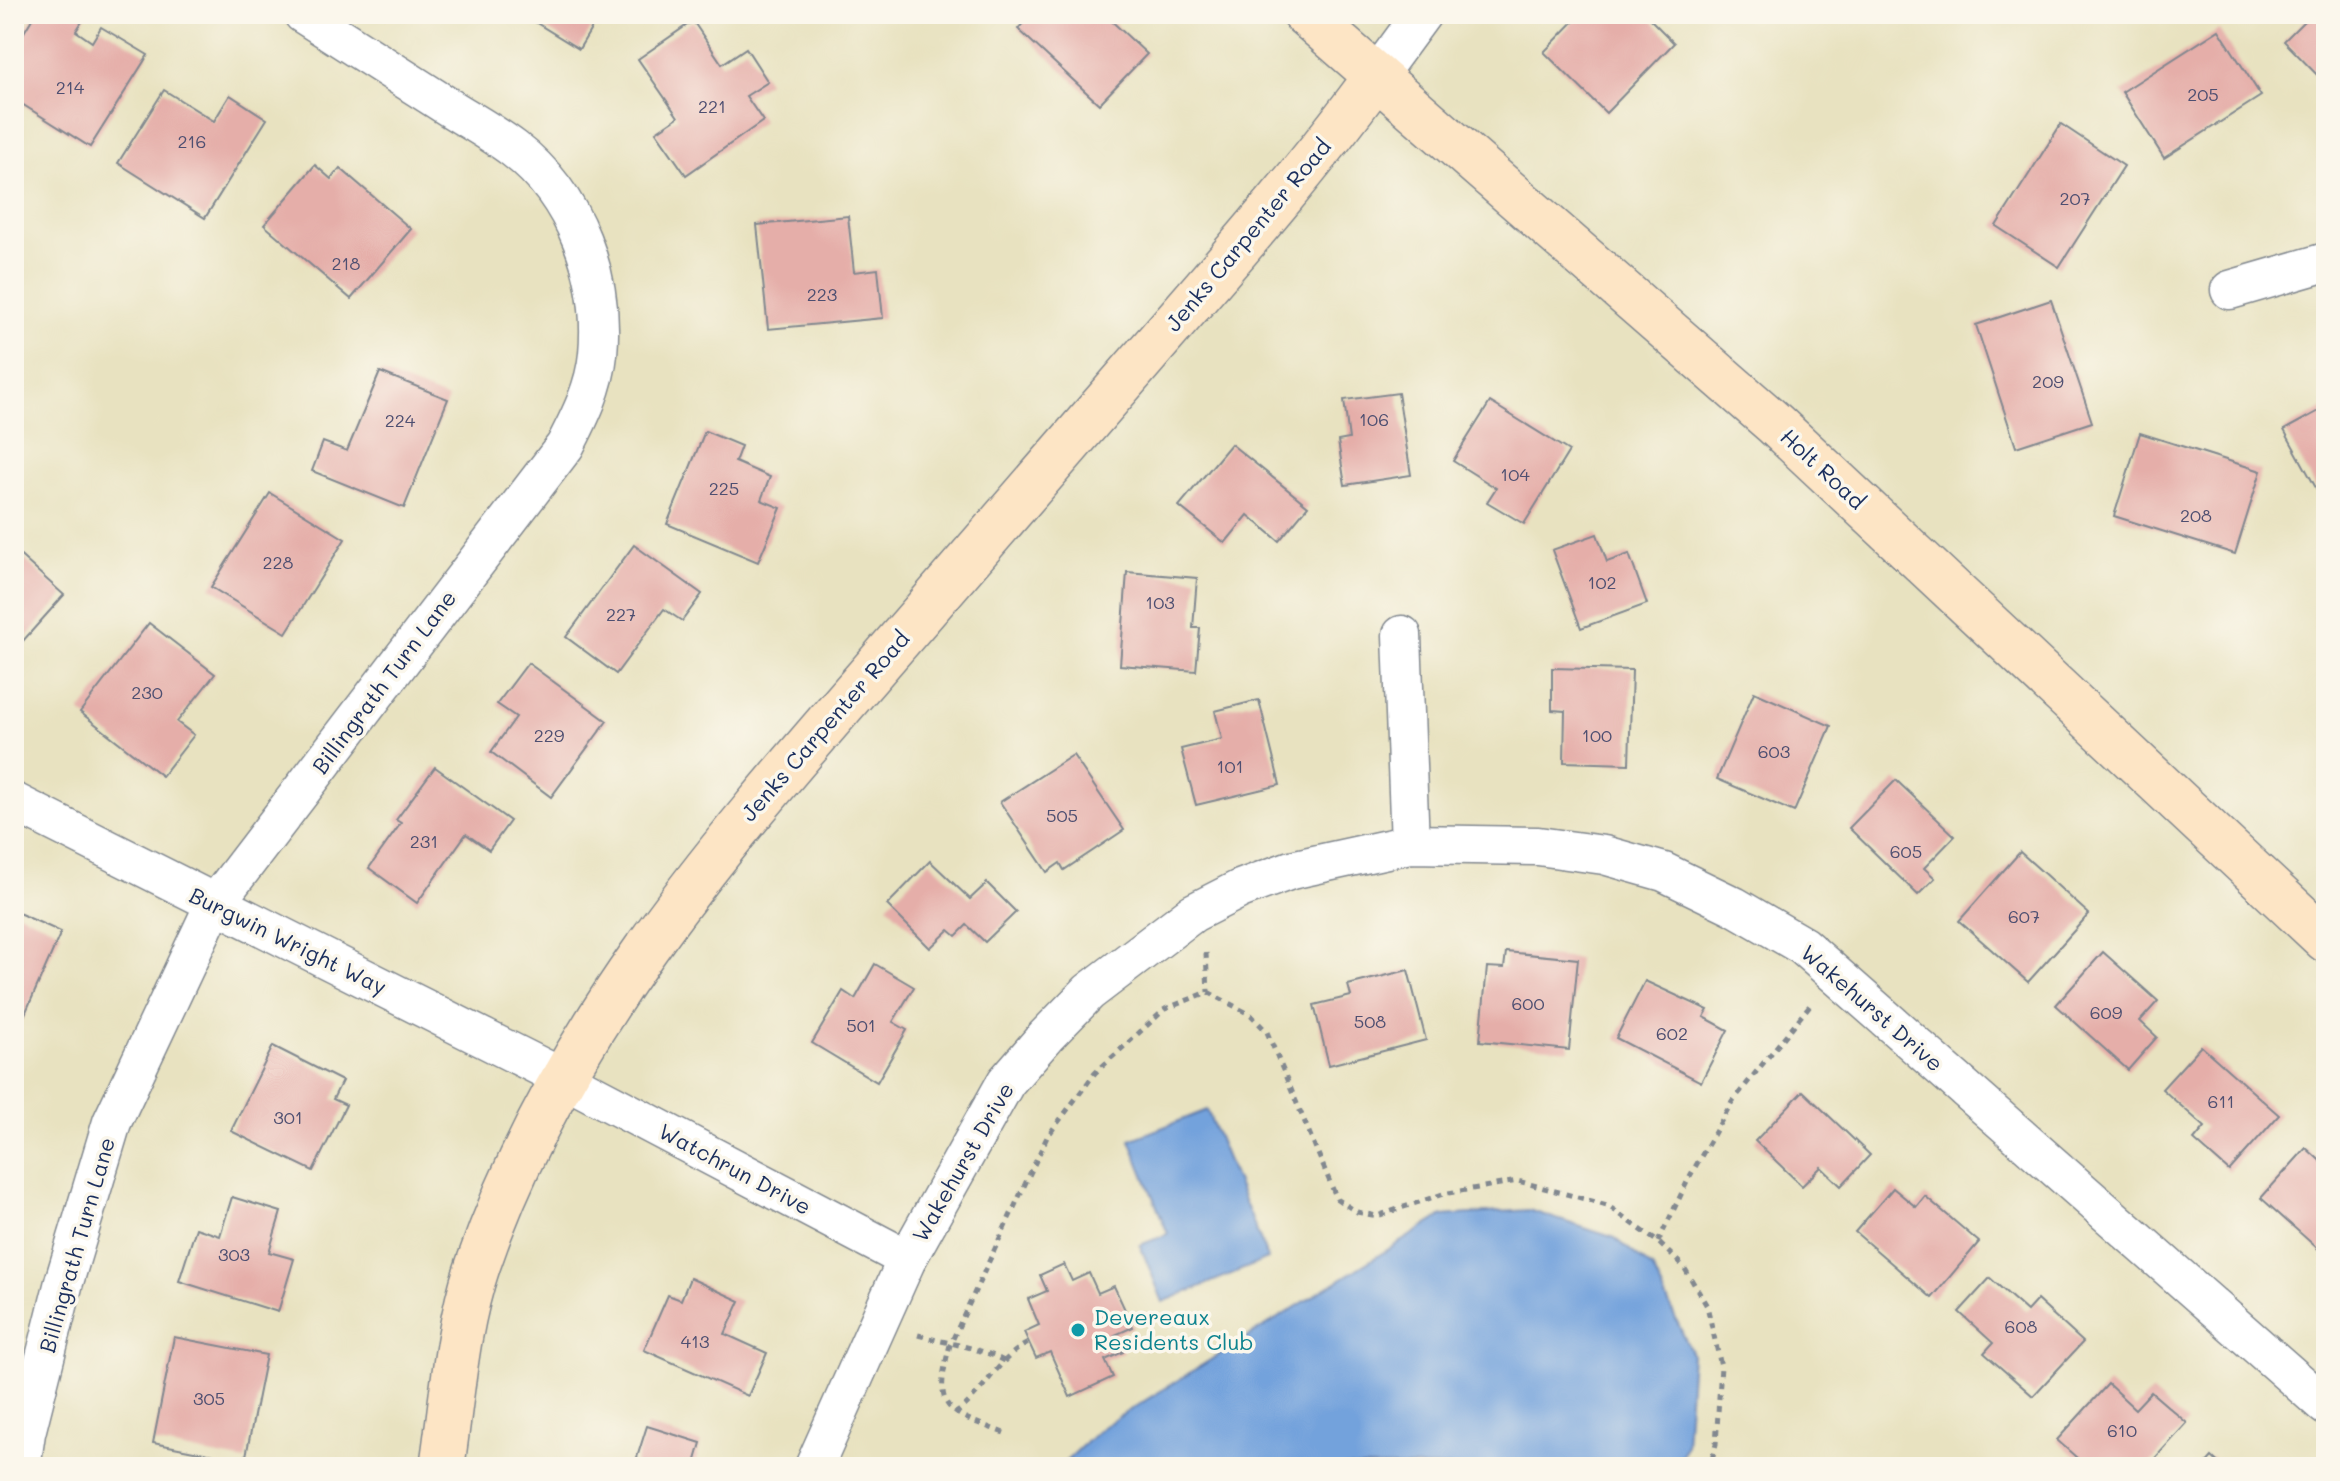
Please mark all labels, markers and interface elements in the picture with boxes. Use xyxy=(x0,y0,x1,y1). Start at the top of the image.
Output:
house number: 214 xyxy=(56,75,85,99)
house number: 205 xyxy=(2187,82,2219,106)
house number: 221 xyxy=(698,94,726,118)
house number: 216 xyxy=(178,129,206,153)
street label: Jenks Carpenter Road xyxy=(1158,132,1337,337)
house number: 207 xyxy=(2059,186,2091,210)
house number: 218 xyxy=(332,251,361,275)
house number: 223 xyxy=(807,282,837,306)
house number: 209 xyxy=(2032,369,2064,393)
house number: 106 xyxy=(1359,407,1389,431)
house number: 224 xyxy=(385,408,416,432)
street label: Holt Road xyxy=(1775,422,1872,515)
house number: 104 xyxy=(1500,462,1530,486)
house number: 225 xyxy=(709,476,739,500)
house number: 208 xyxy=(2180,503,2212,527)
house number: 228 xyxy=(263,550,294,574)
house number: 102 xyxy=(1587,570,1617,594)
street label: Billingrath Turn Lane xyxy=(305,584,462,779)
house number: 103 xyxy=(1145,590,1175,614)
house number: 227 xyxy=(606,602,636,626)
street label: Jenks Carpenter Road xyxy=(734,624,915,827)
house number: 230 xyxy=(131,680,163,704)
house number: 229 xyxy=(534,723,565,747)
house number: 100 xyxy=(1582,723,1612,747)
house number: 603 xyxy=(1758,739,1790,763)
house number: 101 xyxy=(1216,754,1244,778)
house number: 505 xyxy=(1046,803,1078,827)
house number: 231 xyxy=(410,829,438,853)
house number: 605 xyxy=(1890,839,1922,863)
street label: Burgwin Wright Way xyxy=(185,880,392,1001)
house number: 607 xyxy=(2008,904,2040,928)
street label: Wakehurst Drive xyxy=(1795,938,1950,1077)
house number: 600 xyxy=(1511,991,1545,1015)
house number: 609 xyxy=(2090,1000,2123,1024)
house number: 508 xyxy=(1354,1009,1386,1033)
house number: 501 xyxy=(846,1013,876,1037)
house number: 602 xyxy=(1656,1021,1688,1045)
street label: Wakehurst Drive xyxy=(905,1077,1020,1247)
house number: 611 xyxy=(2208,1089,2234,1113)
house number: 301 xyxy=(273,1105,303,1129)
street label: Watchrun Drive xyxy=(654,1116,816,1221)
street label: Billingrath Turn Lane xyxy=(32,1134,121,1356)
house number: 303 xyxy=(218,1242,250,1266)
place label: Devereaux Residents Club xyxy=(1094,1302,1254,1356)
house number: 608 xyxy=(2005,1314,2038,1338)
marker: Devereaux Residents Club xyxy=(1069,1321,1087,1339)
house number: 413 xyxy=(680,1329,710,1353)
house number: 305 xyxy=(193,1386,225,1410)
house number: 610 xyxy=(2107,1418,2137,1442)

